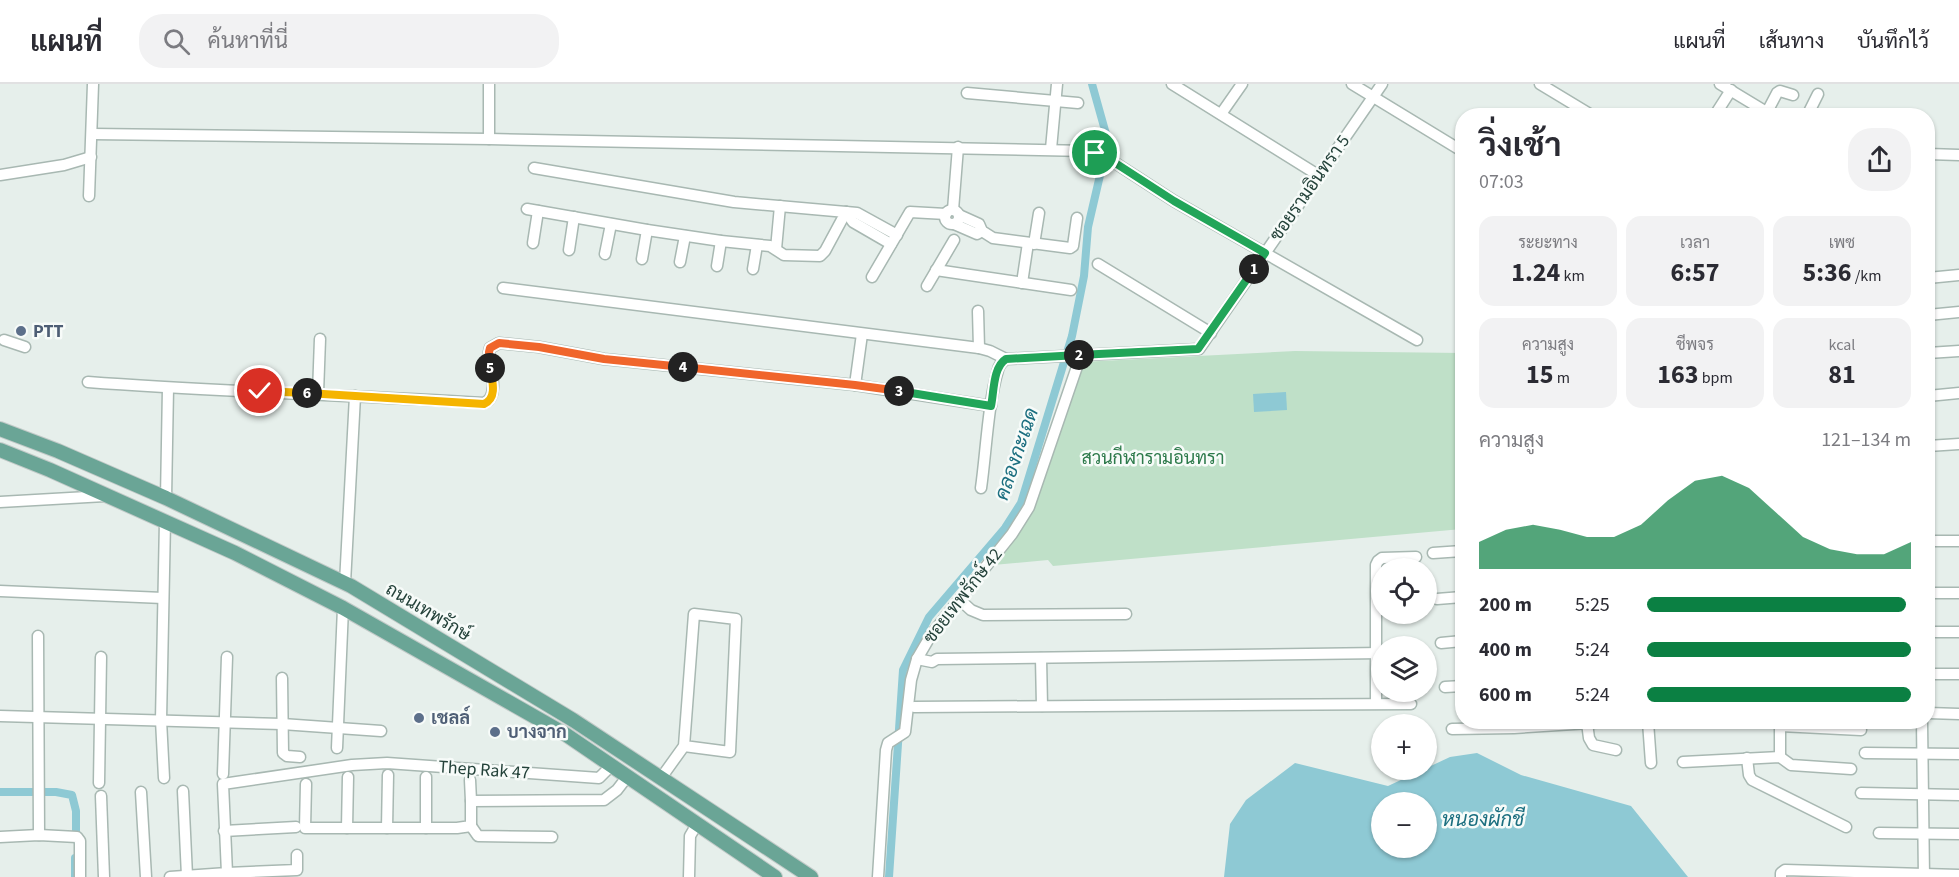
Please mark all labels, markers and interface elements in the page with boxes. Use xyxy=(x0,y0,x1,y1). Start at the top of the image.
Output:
search box xyxy=(139,14,559,68)
text: แผนที่ xyxy=(30,22,103,62)
icon: search xyxy=(160,25,193,58)
text: ค้นหาที่นี่ xyxy=(208,25,288,57)
text: แผนที่ xyxy=(1673,26,1726,56)
text: เส้นทาง xyxy=(1759,26,1824,56)
text: บันทึกไว้ xyxy=(1857,26,1929,56)
text: วิ่งเช้า xyxy=(1479,122,1562,169)
pin xyxy=(1069,127,1120,178)
button: share xyxy=(1848,128,1911,191)
street label: ซอยรามอินทรา 5 xyxy=(1264,130,1356,246)
icon: arrive xyxy=(1078,136,1111,169)
text: 07:03 xyxy=(1479,168,1524,196)
text: ระยะทาง xyxy=(1518,232,1578,254)
text: เวลา xyxy=(1680,232,1710,254)
text: เพซ xyxy=(1829,232,1855,254)
pin: 1 xyxy=(1239,254,1269,284)
text: 1.24 xyxy=(1511,254,1560,291)
text: 6:57 xyxy=(1671,254,1719,291)
text: 5:36 xyxy=(1803,254,1852,291)
text: 1 xyxy=(1250,258,1258,280)
text: km xyxy=(1560,265,1585,287)
text: /km xyxy=(1852,265,1881,287)
place label: PTT xyxy=(33,319,64,344)
marker: PTT xyxy=(14,324,28,338)
text: ความสูง xyxy=(1522,334,1574,356)
text: ชีพจร xyxy=(1676,334,1714,356)
text: kcal xyxy=(1829,334,1855,356)
pin: 2 xyxy=(1064,340,1094,370)
text: 2 xyxy=(1075,344,1083,366)
pin: 4 xyxy=(668,352,698,382)
pin: 5 xyxy=(475,353,505,383)
text: 4 xyxy=(679,356,687,378)
text: 15 xyxy=(1526,356,1554,393)
text: 163 xyxy=(1657,356,1698,393)
text: 81 xyxy=(1828,356,1856,393)
text: 5 xyxy=(486,357,494,379)
pin xyxy=(234,365,285,416)
text: m xyxy=(1554,367,1570,389)
text: bpm xyxy=(1698,367,1733,389)
icon: check xyxy=(243,374,276,407)
pin: 3 xyxy=(884,376,914,406)
pin: 6 xyxy=(292,378,322,408)
text: 3 xyxy=(895,380,903,402)
text: 6 xyxy=(303,382,311,404)
water label: คลองกะเฉด xyxy=(988,404,1046,504)
text: 121–134 m xyxy=(1821,426,1911,454)
text: ความสูง xyxy=(1479,427,1544,455)
park label: สวนกีฬารามอินทรา xyxy=(1082,445,1224,471)
street label: ซอยเทพรักษ์ 42 xyxy=(917,542,1008,649)
map controls xyxy=(1371,558,1437,858)
button: locate xyxy=(1371,558,1437,624)
street label: ถนนเทพรักษ์ xyxy=(381,576,476,648)
text: 200 m xyxy=(1479,591,1532,619)
text: 5:25 xyxy=(1575,591,1610,619)
button: layers xyxy=(1371,636,1437,702)
text: 400 m xyxy=(1479,636,1532,664)
text: 5:24 xyxy=(1575,636,1610,664)
text: 600 m xyxy=(1479,681,1532,709)
text: 5:24 xyxy=(1575,681,1610,709)
place label: เชลล์ xyxy=(431,705,471,731)
marker: เชลล์ xyxy=(412,711,426,725)
button: + xyxy=(1371,714,1437,780)
place label: บางจาก xyxy=(507,720,567,745)
marker: บางจาก xyxy=(488,725,502,739)
street label: Thep Rak 47 xyxy=(437,754,531,786)
button: − xyxy=(1371,792,1437,858)
water label: หนองผักชี xyxy=(1442,806,1525,834)

